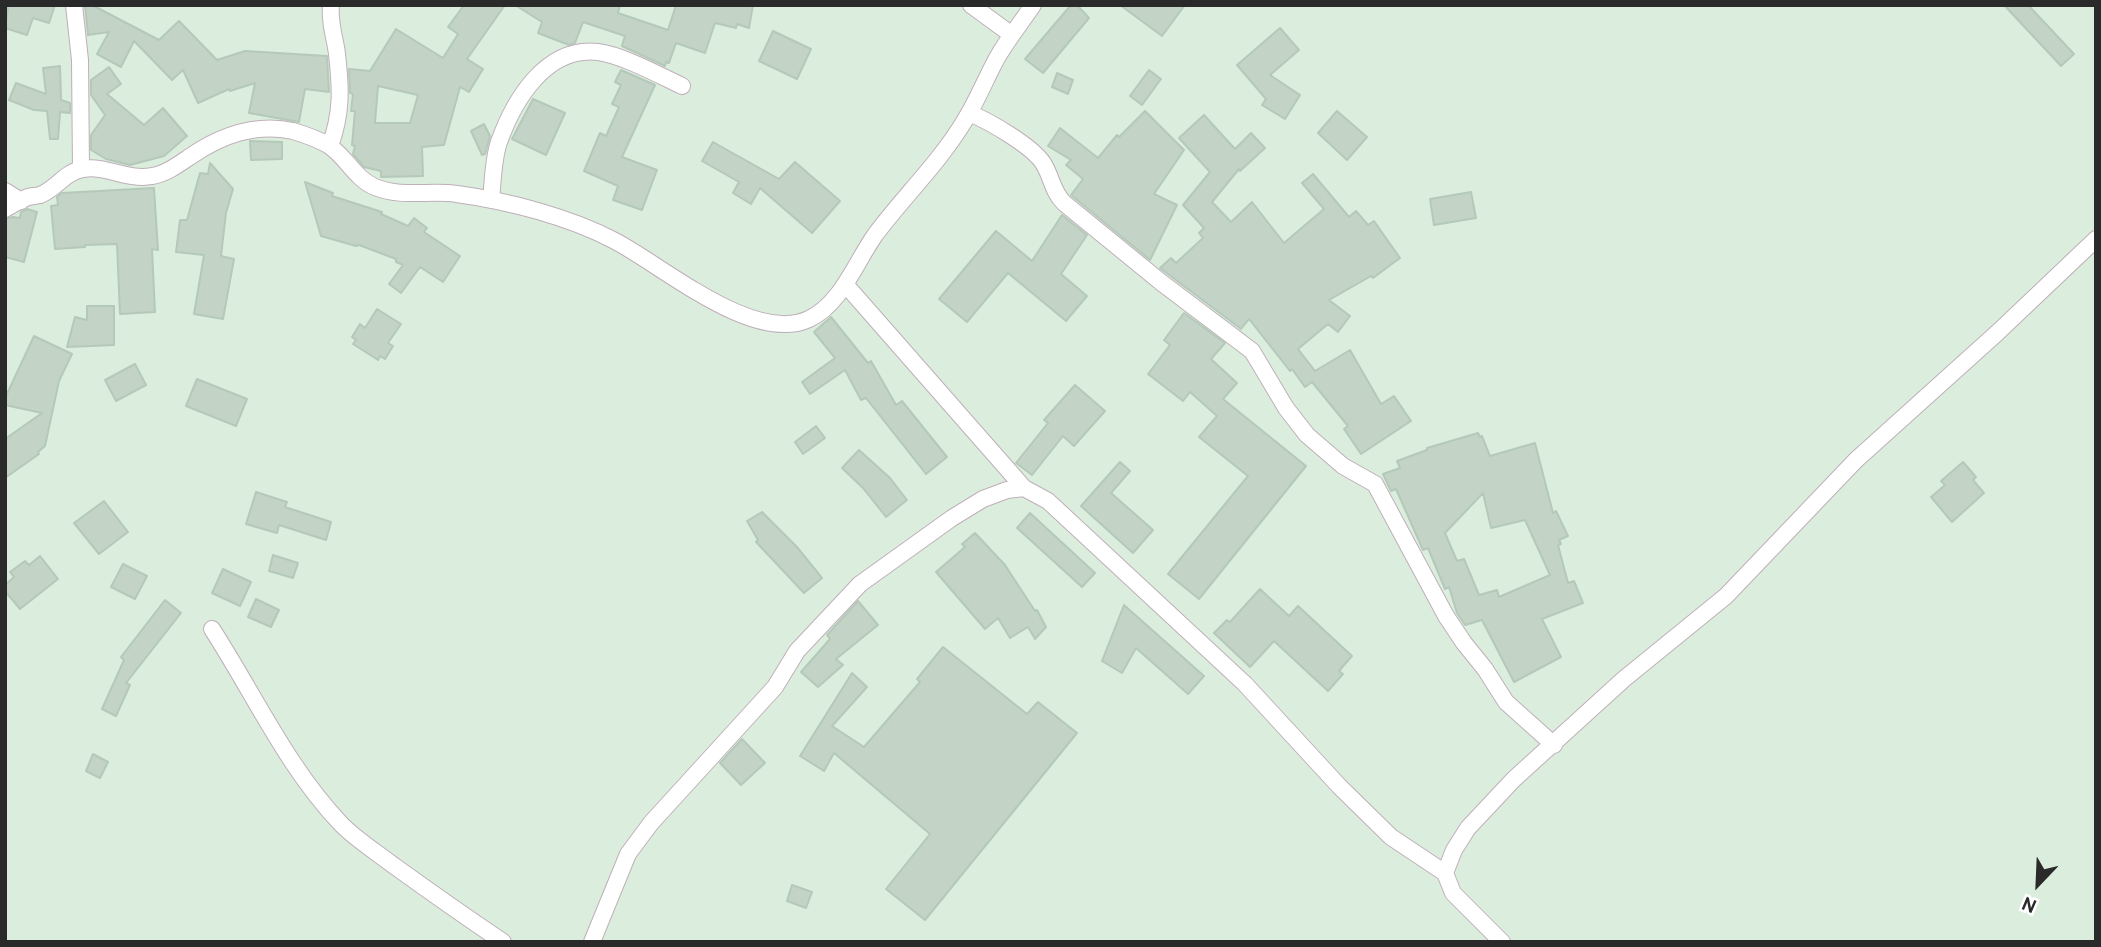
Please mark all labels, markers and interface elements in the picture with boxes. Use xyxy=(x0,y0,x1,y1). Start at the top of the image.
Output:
north arrow xyxy=(2003,849,2073,919)
text: N xyxy=(2019,890,2041,917)

